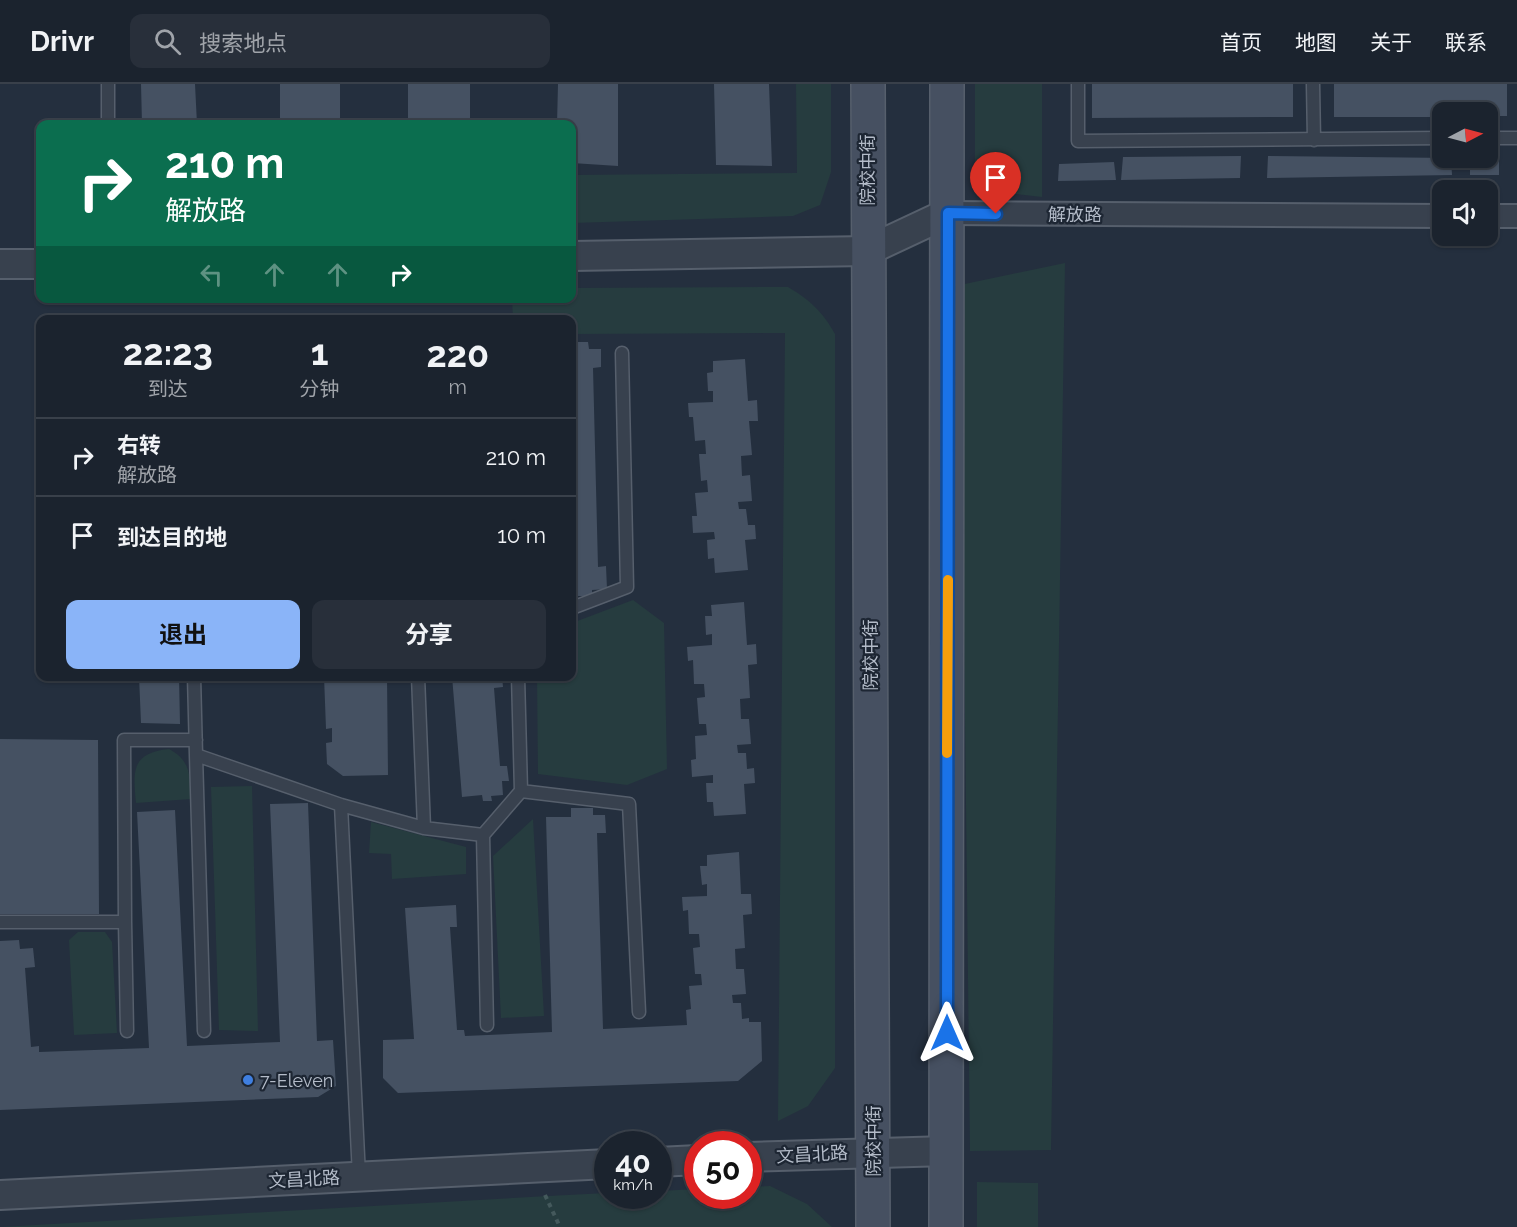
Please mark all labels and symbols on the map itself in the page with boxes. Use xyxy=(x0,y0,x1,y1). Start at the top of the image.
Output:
north arrow xyxy=(1432,102,1498,168)
street label: 院校中街 xyxy=(857,134,878,206)
pin xyxy=(970,152,1021,214)
street label: 解放路 xyxy=(1048,204,1102,225)
street label: 院校中街 xyxy=(860,619,881,691)
position arrow xyxy=(915,1001,979,1065)
place label: 7-Eleven xyxy=(260,1070,333,1091)
marker: 7-Eleven xyxy=(241,1073,255,1087)
street label: 院校中街 xyxy=(863,1105,884,1177)
speed limit sign: 50 xyxy=(684,1131,762,1209)
street label: 文昌北路 xyxy=(775,1142,849,1166)
street label: 文昌北路 xyxy=(267,1167,341,1191)

